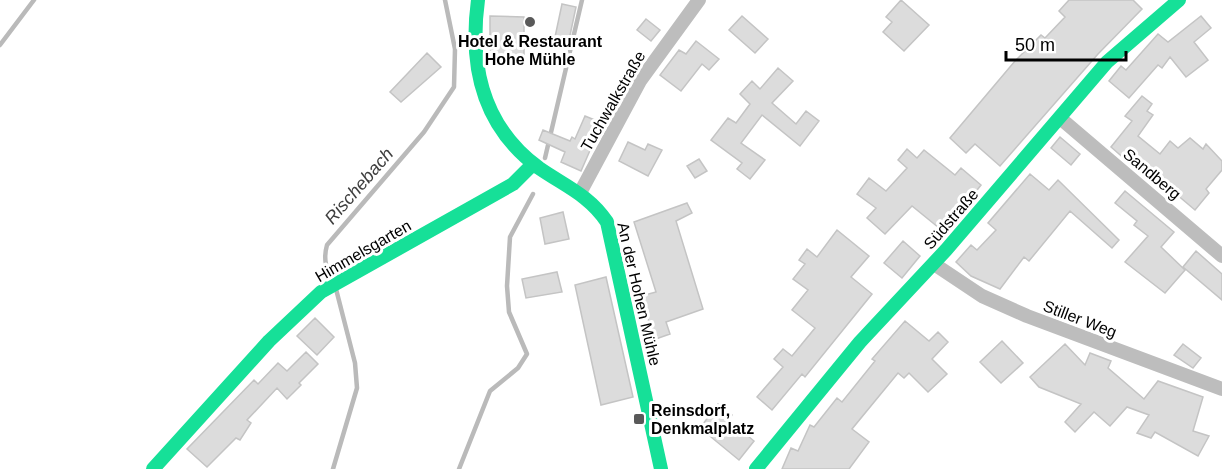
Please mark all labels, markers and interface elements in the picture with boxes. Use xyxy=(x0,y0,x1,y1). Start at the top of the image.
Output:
marker: Hotel & Restaurant Hohe Mühle xyxy=(523,15,537,29)
scale bar xyxy=(1006,24,1126,62)
place label: Hotel & Restaurant Hohe Mühle xyxy=(458,33,603,68)
text: 50 m xyxy=(1015,35,1055,55)
street label: Tuchwalkstraße xyxy=(578,48,648,154)
water label: Rischebach xyxy=(321,144,397,228)
street label: Sandberg xyxy=(1120,145,1184,203)
street label: Südstraße xyxy=(920,185,982,252)
street label: Himmelsgarten xyxy=(312,217,414,285)
street label: An der Hohen Mühle xyxy=(614,221,664,368)
street label: Stiller Weg xyxy=(1041,297,1119,341)
place label: Reinsdorf, Denkmalplatz xyxy=(651,402,754,437)
marker: Reinsdorf, Denkmalplatz xyxy=(632,412,646,426)

